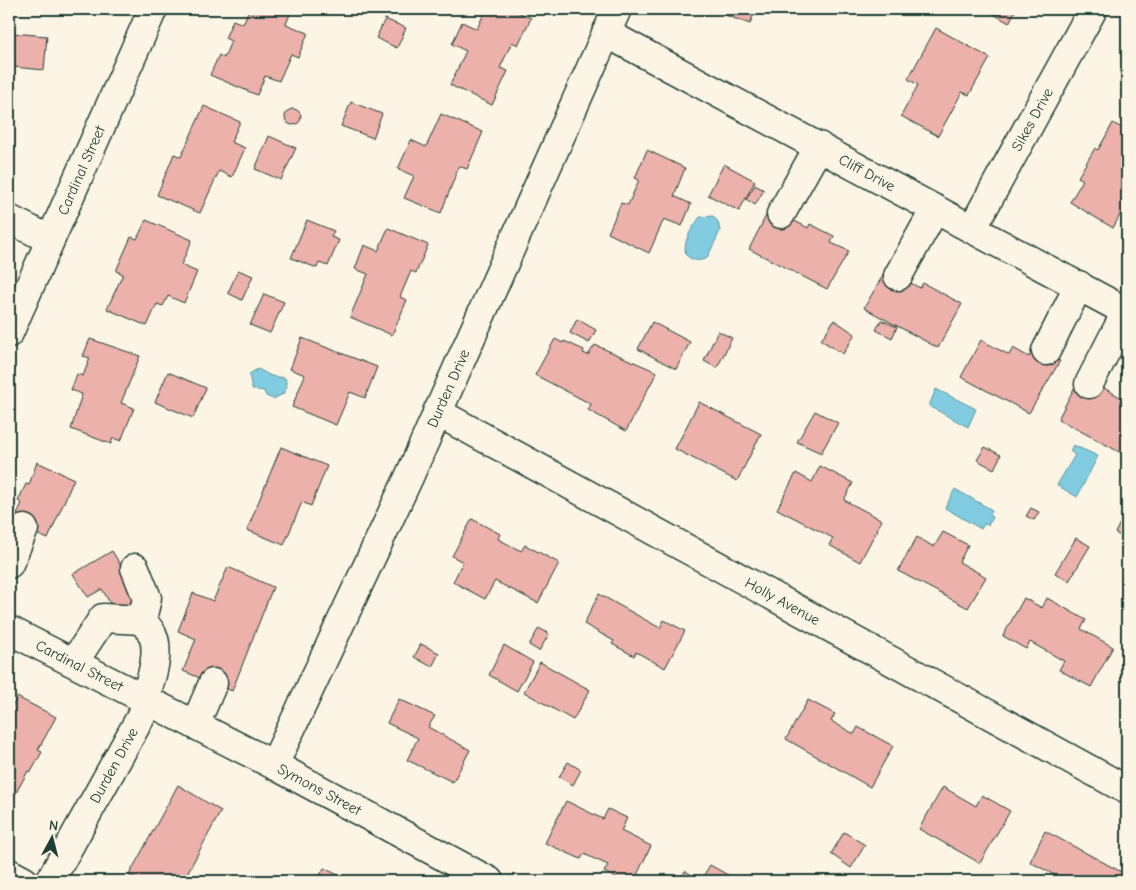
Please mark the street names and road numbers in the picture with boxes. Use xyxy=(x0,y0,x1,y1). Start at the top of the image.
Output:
street label: Sikes Drive xyxy=(1008,84,1057,154)
street label: Cardinal Street xyxy=(54,122,109,218)
street label: Cliff Drive xyxy=(836,150,899,195)
street label: Durden Drive xyxy=(423,346,474,430)
street label: Holly Avenue xyxy=(742,574,824,629)
street label: Cardinal Street xyxy=(33,636,127,696)
street label: Durden Drive xyxy=(86,724,142,806)
street label: Symons Street xyxy=(274,760,365,820)

